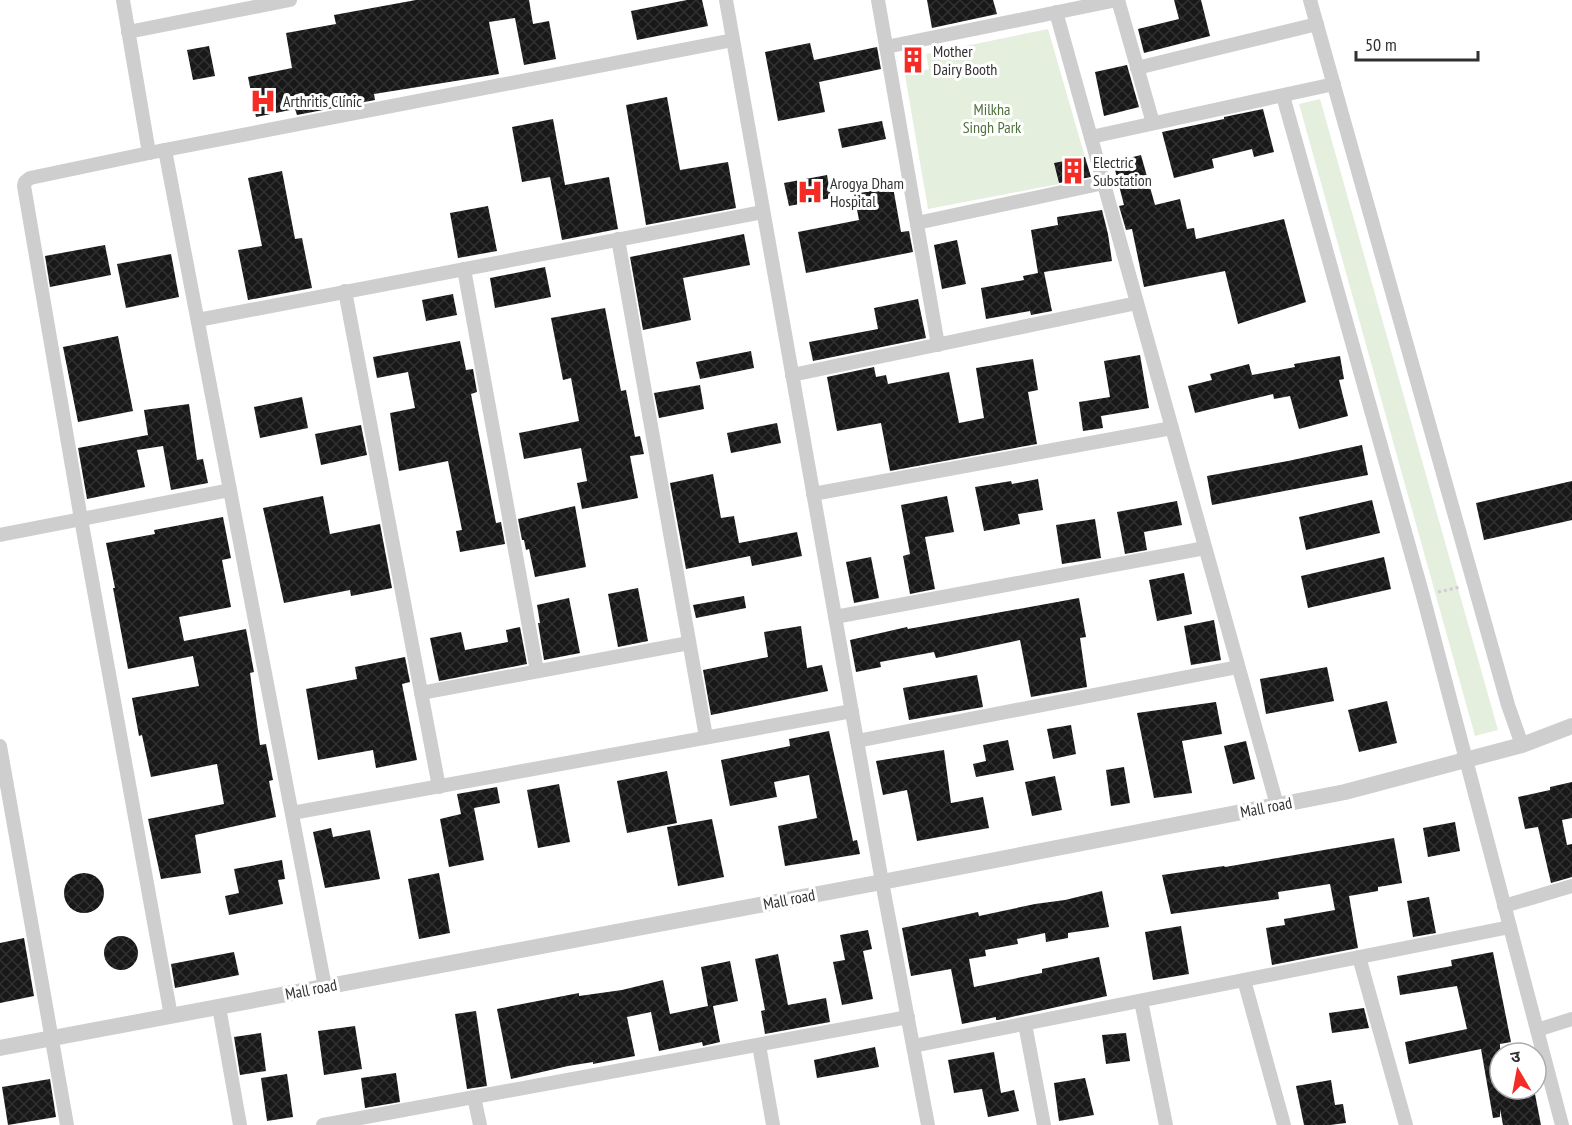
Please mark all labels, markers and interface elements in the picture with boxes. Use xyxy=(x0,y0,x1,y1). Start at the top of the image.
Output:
scale bar xyxy=(1356,24,1478,62)
text: 50 m xyxy=(1365,33,1397,56)
place label: Mother Dairy Booth xyxy=(933,41,997,79)
building icon: Mother Dairy Booth xyxy=(898,45,928,75)
hospital icon: Arthritis Clinic xyxy=(248,86,278,116)
place label: Arthritis Clinic xyxy=(283,91,362,111)
park label: Milkha Singh Park xyxy=(963,99,1022,137)
place label: Electric Substation xyxy=(1093,152,1152,190)
building icon: Electric Substation xyxy=(1058,156,1088,186)
place label: Arogya Dham Hospital xyxy=(830,173,904,211)
hospital icon: Arogya Dham Hospital xyxy=(795,177,825,207)
street label: Mall road xyxy=(1239,792,1294,822)
street label: Mall road xyxy=(762,884,817,914)
street label: Mall road xyxy=(284,974,339,1004)
north arrow xyxy=(1488,1041,1548,1101)
text: उ xyxy=(1509,1045,1522,1067)

